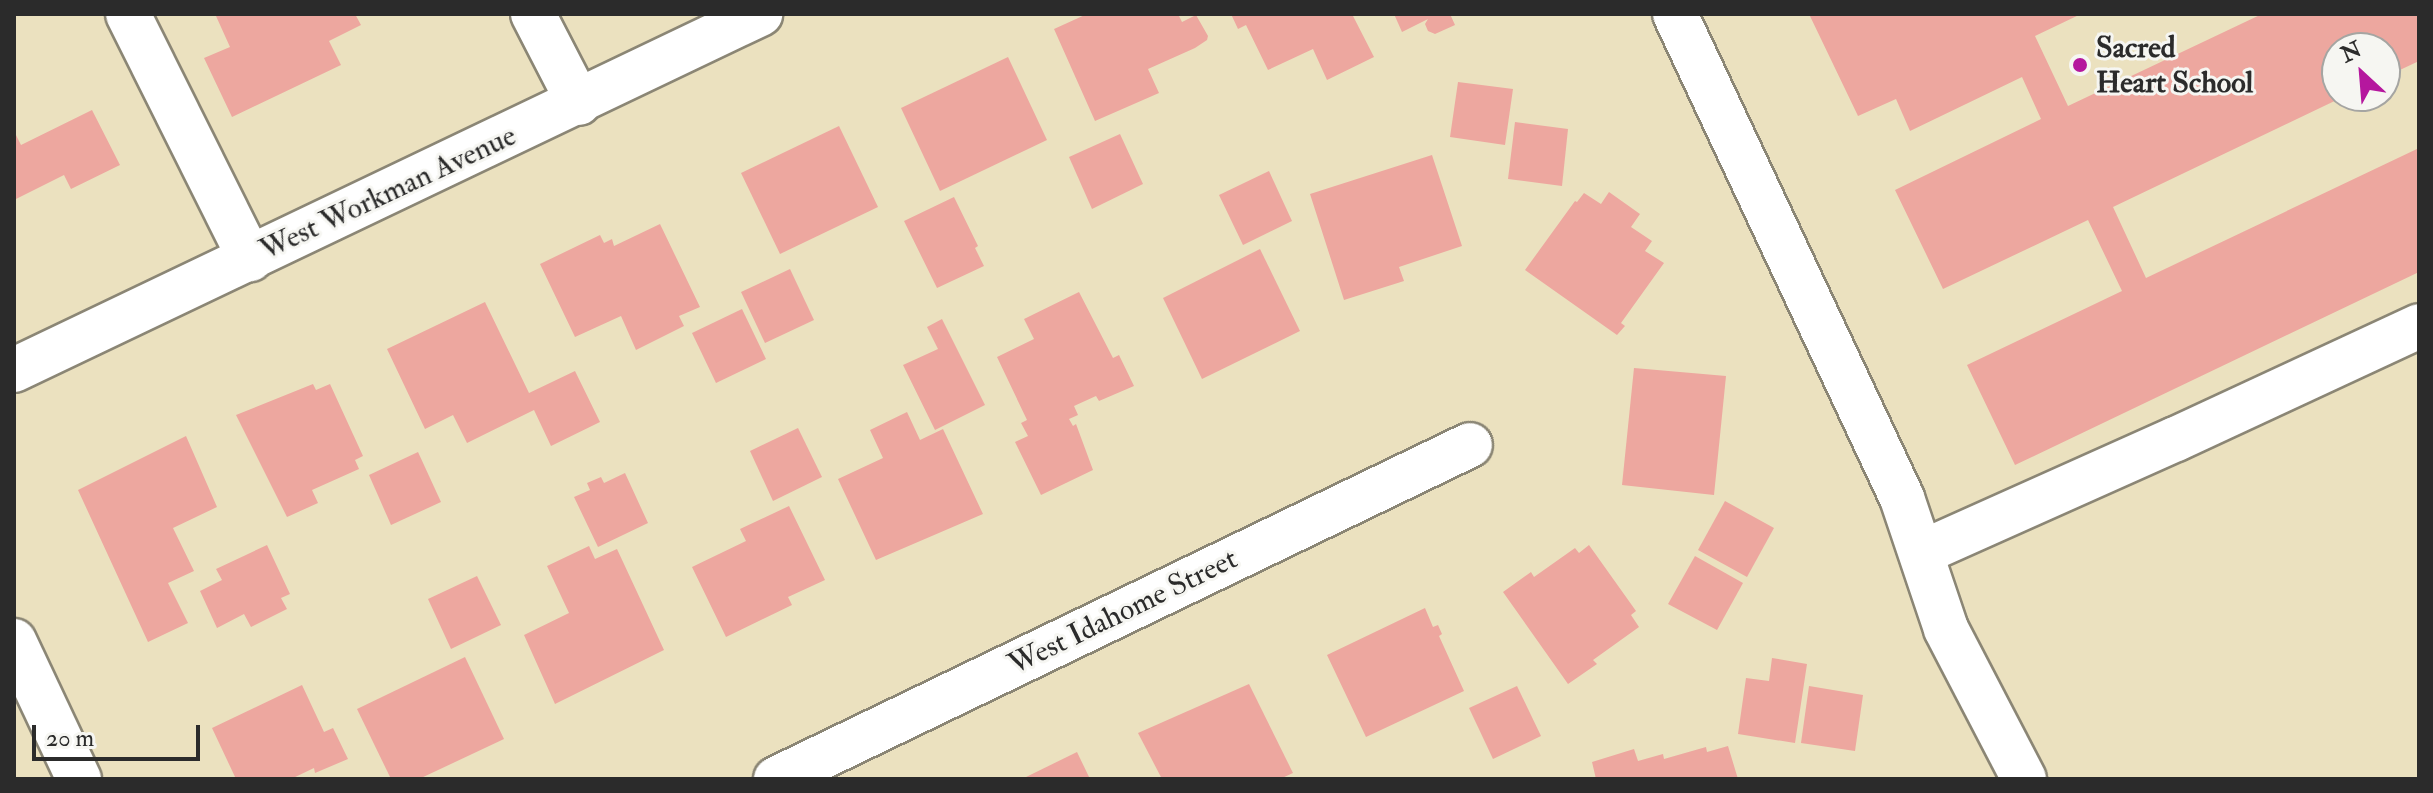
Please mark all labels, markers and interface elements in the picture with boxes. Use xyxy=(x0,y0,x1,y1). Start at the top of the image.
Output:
place label: Sacred Heart School xyxy=(2096,30,2253,100)
north arrow xyxy=(2321,32,2401,112)
text: N xyxy=(2336,35,2366,69)
marker: Sacred Heart School xyxy=(2071,56,2089,74)
street label: West Workman Avenue xyxy=(254,118,522,268)
street label: West Idahome Street xyxy=(1003,541,1243,683)
scale bar xyxy=(36,709,204,759)
text: 20 m xyxy=(46,723,94,754)

